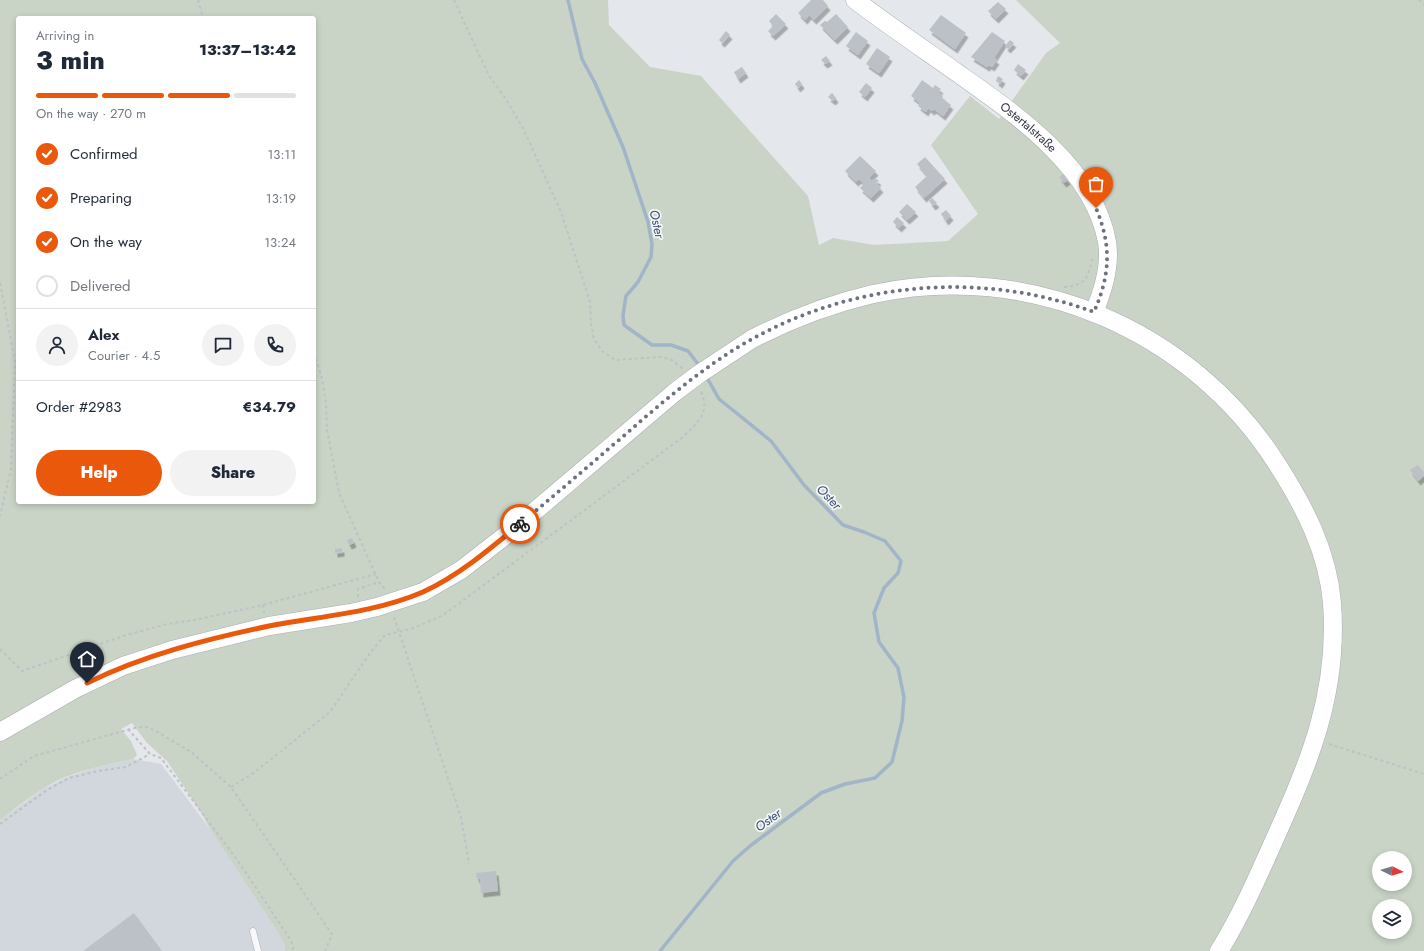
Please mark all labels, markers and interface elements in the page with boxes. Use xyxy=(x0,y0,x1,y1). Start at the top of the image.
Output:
text: Arriving in xyxy=(36,26,94,45)
text: 13:37–13:42 xyxy=(199,39,296,61)
text: 3 min xyxy=(36,41,105,79)
street label: Ostertalstraße xyxy=(996,98,1061,157)
text: On the way · 270 m xyxy=(36,104,146,123)
icon: check xyxy=(36,143,58,165)
text: Confirmed xyxy=(70,143,138,165)
text: 13:11 xyxy=(267,145,296,164)
pin xyxy=(1079,167,1113,208)
icon: bag xyxy=(1085,173,1107,195)
icon: check xyxy=(36,187,58,209)
text: Preparing xyxy=(70,187,132,209)
text: 13:19 xyxy=(266,189,296,208)
water label: Oster xyxy=(645,208,669,241)
icon: check xyxy=(36,231,58,253)
text: On the way xyxy=(70,231,142,253)
text: 13:24 xyxy=(264,233,296,252)
text: Delivered xyxy=(70,275,131,297)
button: person xyxy=(36,324,78,366)
text: Alex xyxy=(88,324,119,346)
button: chat xyxy=(202,324,244,366)
button: phone xyxy=(254,324,296,366)
text: Courier · 4.5 xyxy=(88,346,160,365)
text: Order #2983 xyxy=(36,396,122,418)
text: €34.79 xyxy=(242,396,296,418)
button: Help xyxy=(36,450,162,496)
button: Share xyxy=(170,450,296,496)
water label: Oster xyxy=(812,480,846,514)
courier xyxy=(500,504,540,544)
icon: bike xyxy=(509,513,531,535)
pin xyxy=(70,642,104,683)
icon: home xyxy=(76,648,98,670)
water label: Oster xyxy=(751,803,786,836)
north arrow xyxy=(1372,851,1412,891)
map controls xyxy=(1372,851,1412,939)
button: layers xyxy=(1372,899,1412,939)

